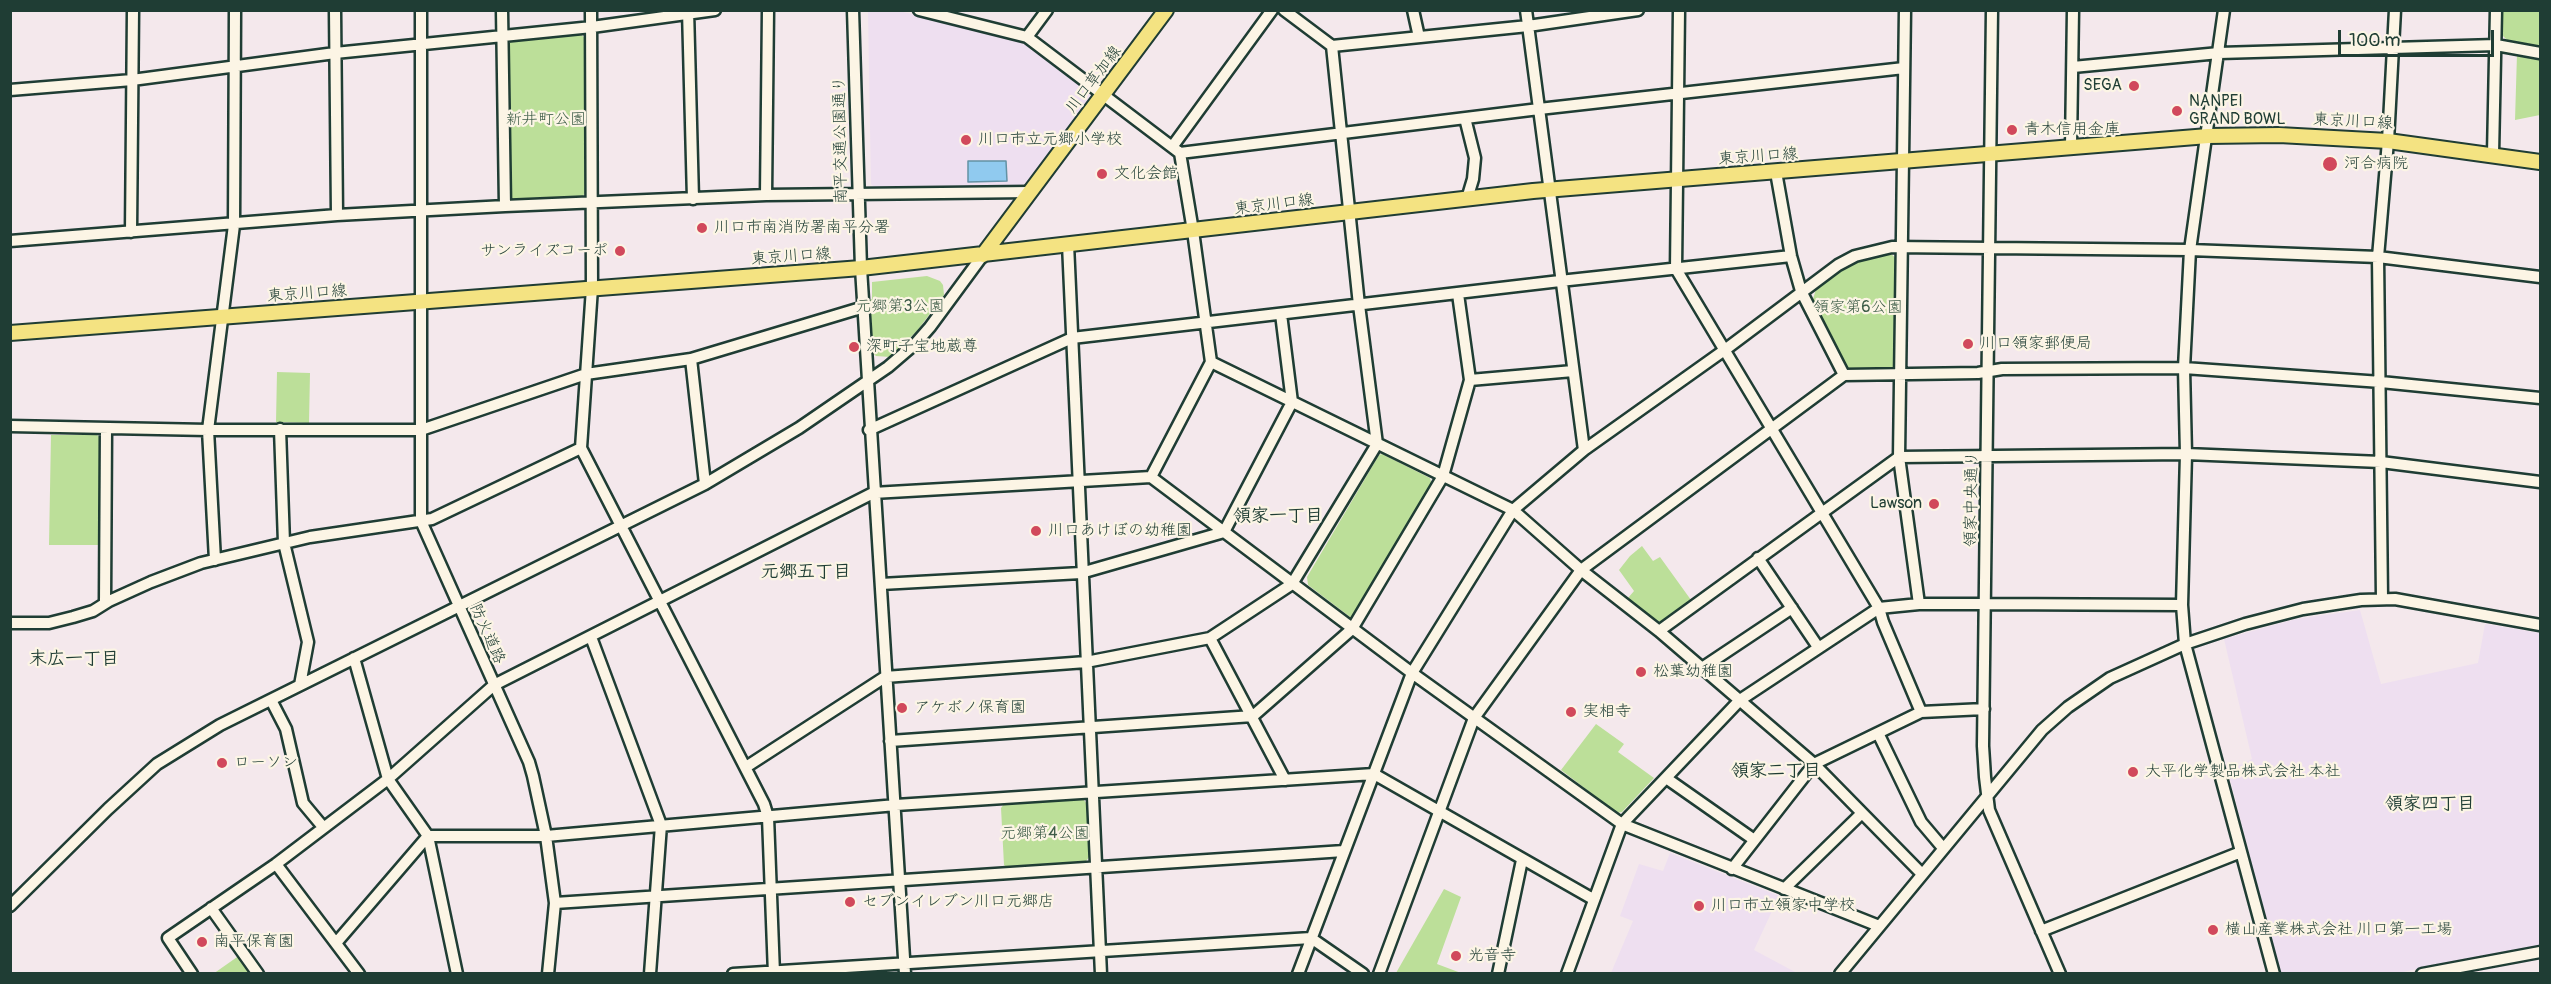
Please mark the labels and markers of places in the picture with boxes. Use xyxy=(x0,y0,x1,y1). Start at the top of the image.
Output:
place label: SEGA xyxy=(2083,76,2122,96)
marker: SEGA xyxy=(2127,79,2141,93)
place label: NANPEI GRAND BOWL xyxy=(2189,92,2285,130)
marker: NANPEI GRAND BOWL xyxy=(2170,104,2184,118)
place label: 青木信用金庫 xyxy=(2024,120,2120,140)
marker: 青木信用金庫 xyxy=(2005,123,2019,137)
place label: 川口市立元郷小学校 xyxy=(978,130,1122,150)
marker: 川口市立元郷小学校 xyxy=(959,133,973,147)
place label: 河合病院 xyxy=(2344,154,2408,174)
marker: 河合病院 xyxy=(2321,155,2339,173)
place label: 文化会館 xyxy=(1114,164,1178,184)
marker: 文化会館 xyxy=(1095,167,1109,181)
place label: 川口市南消防署南平分署 xyxy=(714,218,890,238)
marker: 川口市南消防署南平分署 xyxy=(695,221,709,235)
place label: サンライズコーポ xyxy=(480,241,608,261)
marker: サンライズコーポ xyxy=(613,244,627,258)
place label: 川口領家郵便局 xyxy=(1980,334,2092,354)
place label: 深町子宝地蔵尊 xyxy=(866,337,978,357)
marker: 川口領家郵便局 xyxy=(1961,337,1975,351)
marker: 深町子宝地蔵尊 xyxy=(847,340,861,354)
place label: Lawson xyxy=(1870,494,1922,514)
marker: Lawson xyxy=(1927,497,1941,511)
place label: 川口あけぼの幼稚園 xyxy=(1048,521,1192,541)
marker: 川口あけぼの幼稚園 xyxy=(1029,524,1043,538)
place label: 松葉幼稚園 xyxy=(1653,662,1733,682)
marker: 松葉幼稚園 xyxy=(1634,665,1648,679)
place label: アケボノ保育園 xyxy=(914,698,1026,718)
marker: アケボノ保育園 xyxy=(895,701,909,715)
place label: 実相寺 xyxy=(1583,702,1631,722)
marker: 実相寺 xyxy=(1564,705,1578,719)
place label: ローソン xyxy=(234,753,298,773)
marker: ローソン xyxy=(215,756,229,770)
place label: 大平化学製品株式会社 本社 xyxy=(2145,762,2340,782)
marker: 大平化学製品株式会社 本社 xyxy=(2126,765,2140,779)
place label: セブンイレブン川口元郷店 xyxy=(862,892,1054,912)
marker: セブンイレブン川口元郷店 xyxy=(843,895,857,909)
place label: 川口市立領家中学校 xyxy=(1711,896,1855,916)
marker: 川口市立領家中学校 xyxy=(1692,899,1706,913)
place label: 横山産業株式会社 川口第一工場 xyxy=(2225,920,2452,940)
marker: 横山産業株式会社 川口第一工場 xyxy=(2206,923,2220,937)
place label: 南平保育園 xyxy=(214,932,294,952)
marker: 南平保育園 xyxy=(195,935,209,949)
place label: 光音寺 xyxy=(1468,946,1516,966)
marker: 光音寺 xyxy=(1449,949,1463,963)

